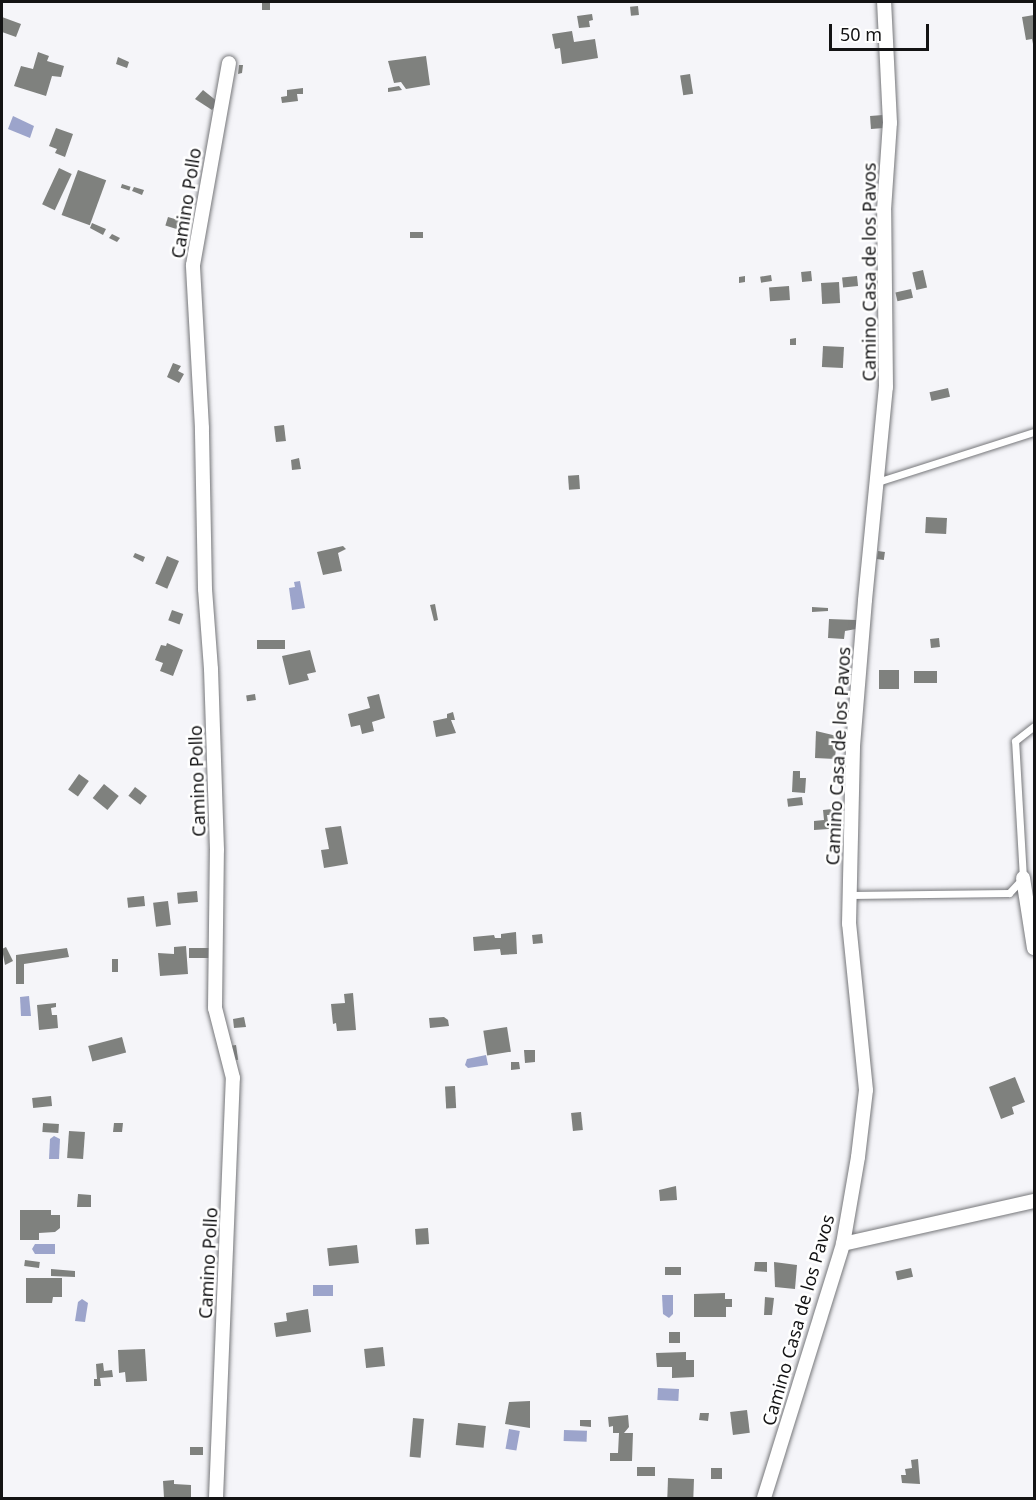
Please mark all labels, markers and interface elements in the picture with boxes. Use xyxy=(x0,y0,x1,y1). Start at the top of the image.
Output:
scale bar xyxy=(832,12,932,50)
text: 50 m xyxy=(840,22,882,46)
street label: Camino Pollo xyxy=(167,146,205,260)
street label: Camino Casa de los Pavos xyxy=(858,163,880,381)
street label: Camino Casa de los Pavos xyxy=(821,646,855,866)
street label: Camino Pollo xyxy=(184,725,210,837)
street label: Camino Pollo xyxy=(194,1207,222,1319)
street label: Camino Casa de los Pavos xyxy=(757,1212,839,1428)

